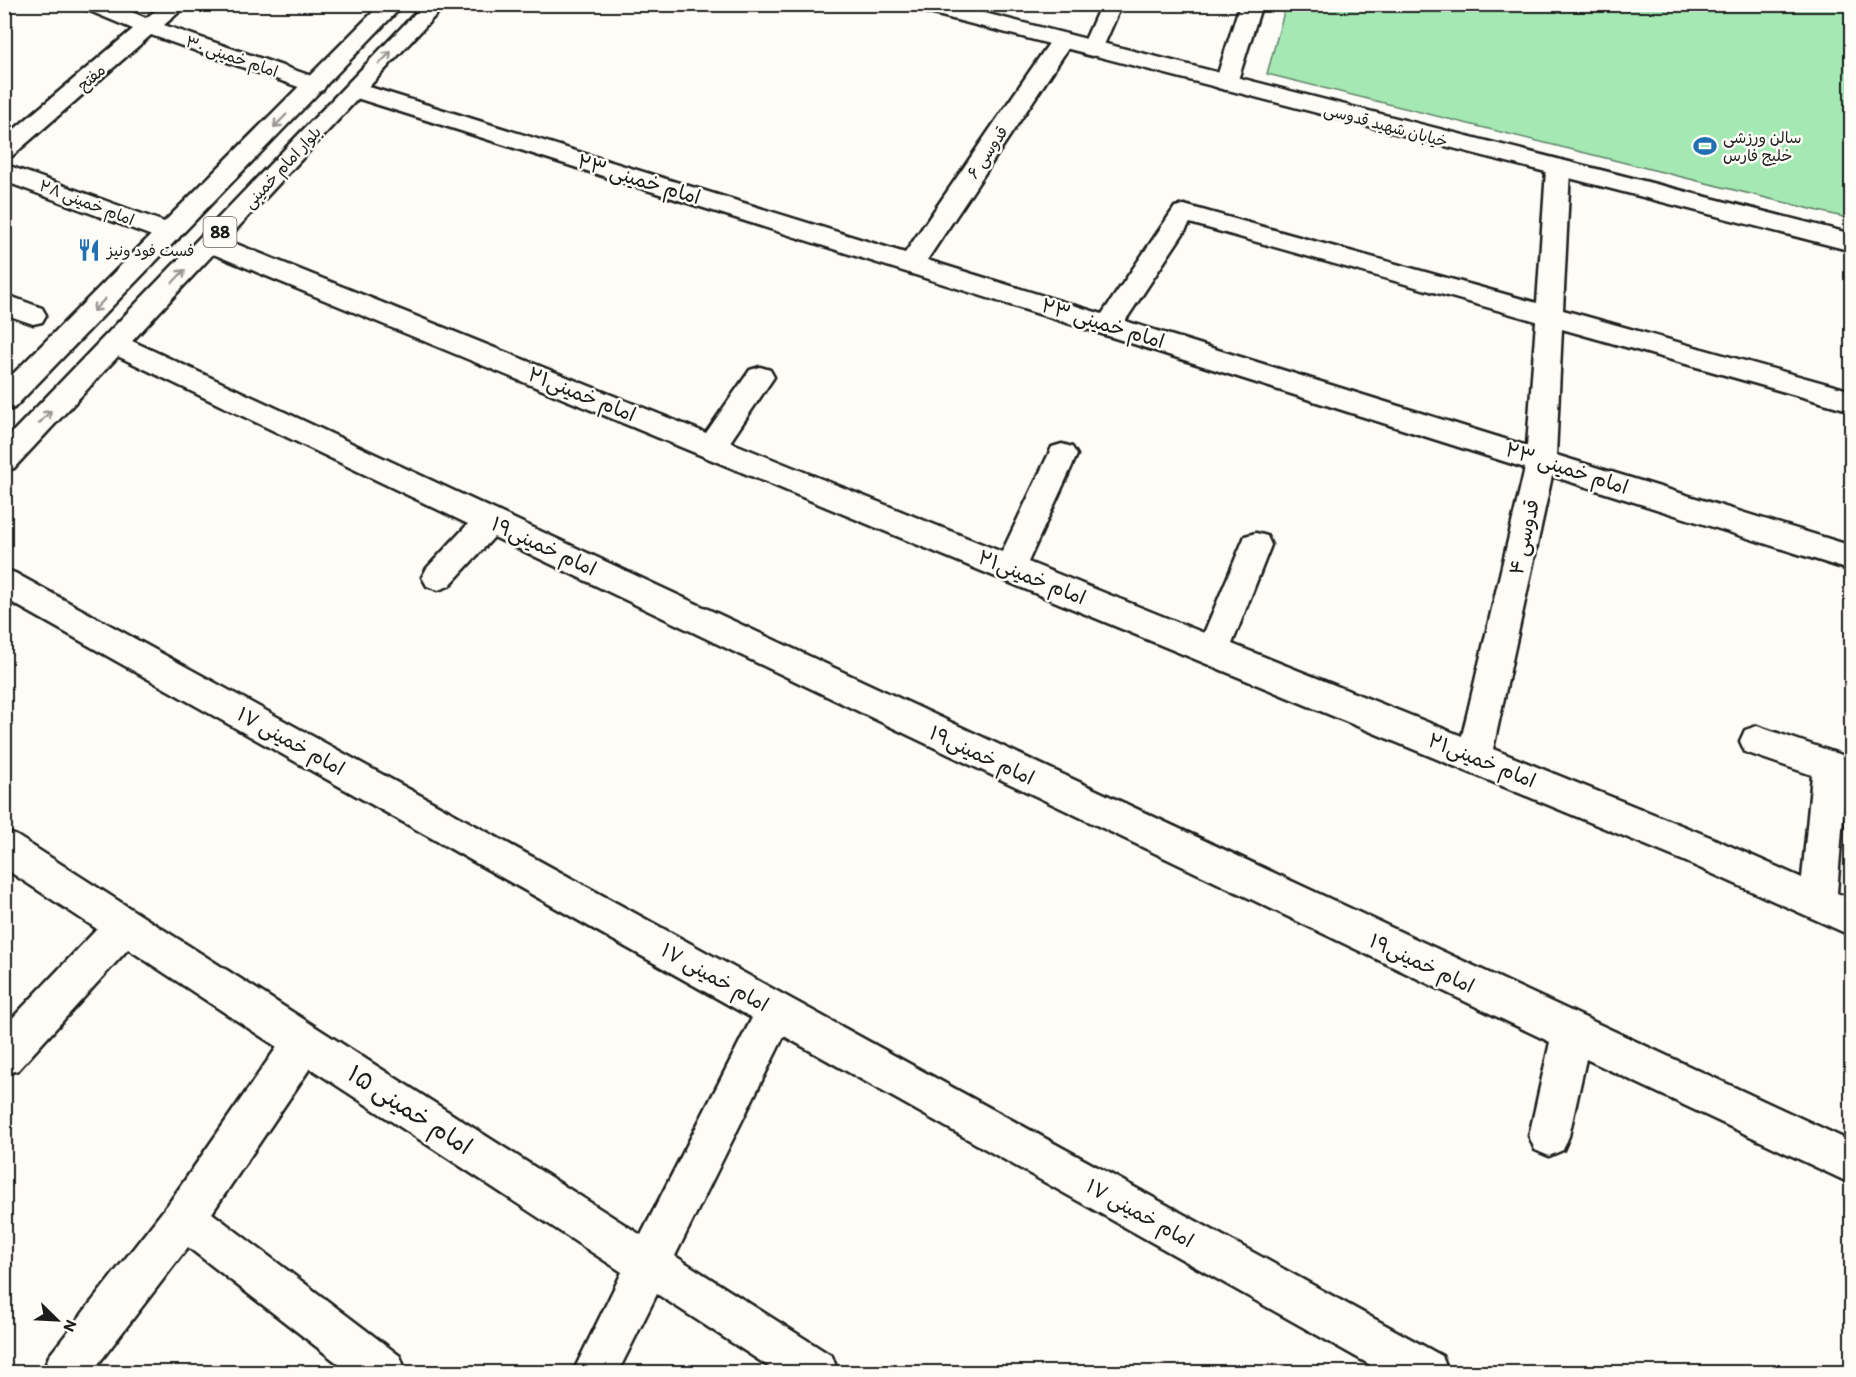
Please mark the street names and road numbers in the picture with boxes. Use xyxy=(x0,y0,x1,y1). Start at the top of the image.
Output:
street label: امام خمینی ۳۰ xyxy=(182,32,281,84)
street label: مفتح xyxy=(73,60,110,95)
street label: خیابان شهید قدوسی xyxy=(1322,100,1450,152)
street label: بلوار امام خمینی xyxy=(240,122,327,214)
street label: قدوسی ۶ xyxy=(963,123,1013,183)
street label: امام خمینی ۲۳ xyxy=(574,149,704,212)
street label: امام خمینی ۲۸ xyxy=(36,176,137,232)
road number: 88 xyxy=(204,217,236,247)
street label: امام خمینی ۲۳ xyxy=(1038,293,1168,356)
street label: امام خمینی۲۱ xyxy=(524,362,639,429)
street label: امام خمینی ۲۳ xyxy=(1502,437,1631,502)
street label: قدوسی ۴ xyxy=(1504,497,1545,577)
street label: امام خمینی۱۹ xyxy=(486,511,600,583)
street label: امام خمینی۲۱ xyxy=(974,545,1089,612)
street label: امام خمینی ۱۷ xyxy=(232,702,349,783)
street label: امام خمینی۱۹ xyxy=(924,720,1038,792)
street label: امام خمینی۲۱ xyxy=(1424,728,1539,795)
street label: امام خمینی۱۹ xyxy=(1364,928,1478,1000)
street label: امام خمینی ۱۷ xyxy=(656,938,773,1019)
street label: امام خمینی ۱۵ xyxy=(340,1059,478,1164)
street label: امام خمینی ۱۷ xyxy=(1081,1174,1198,1255)

